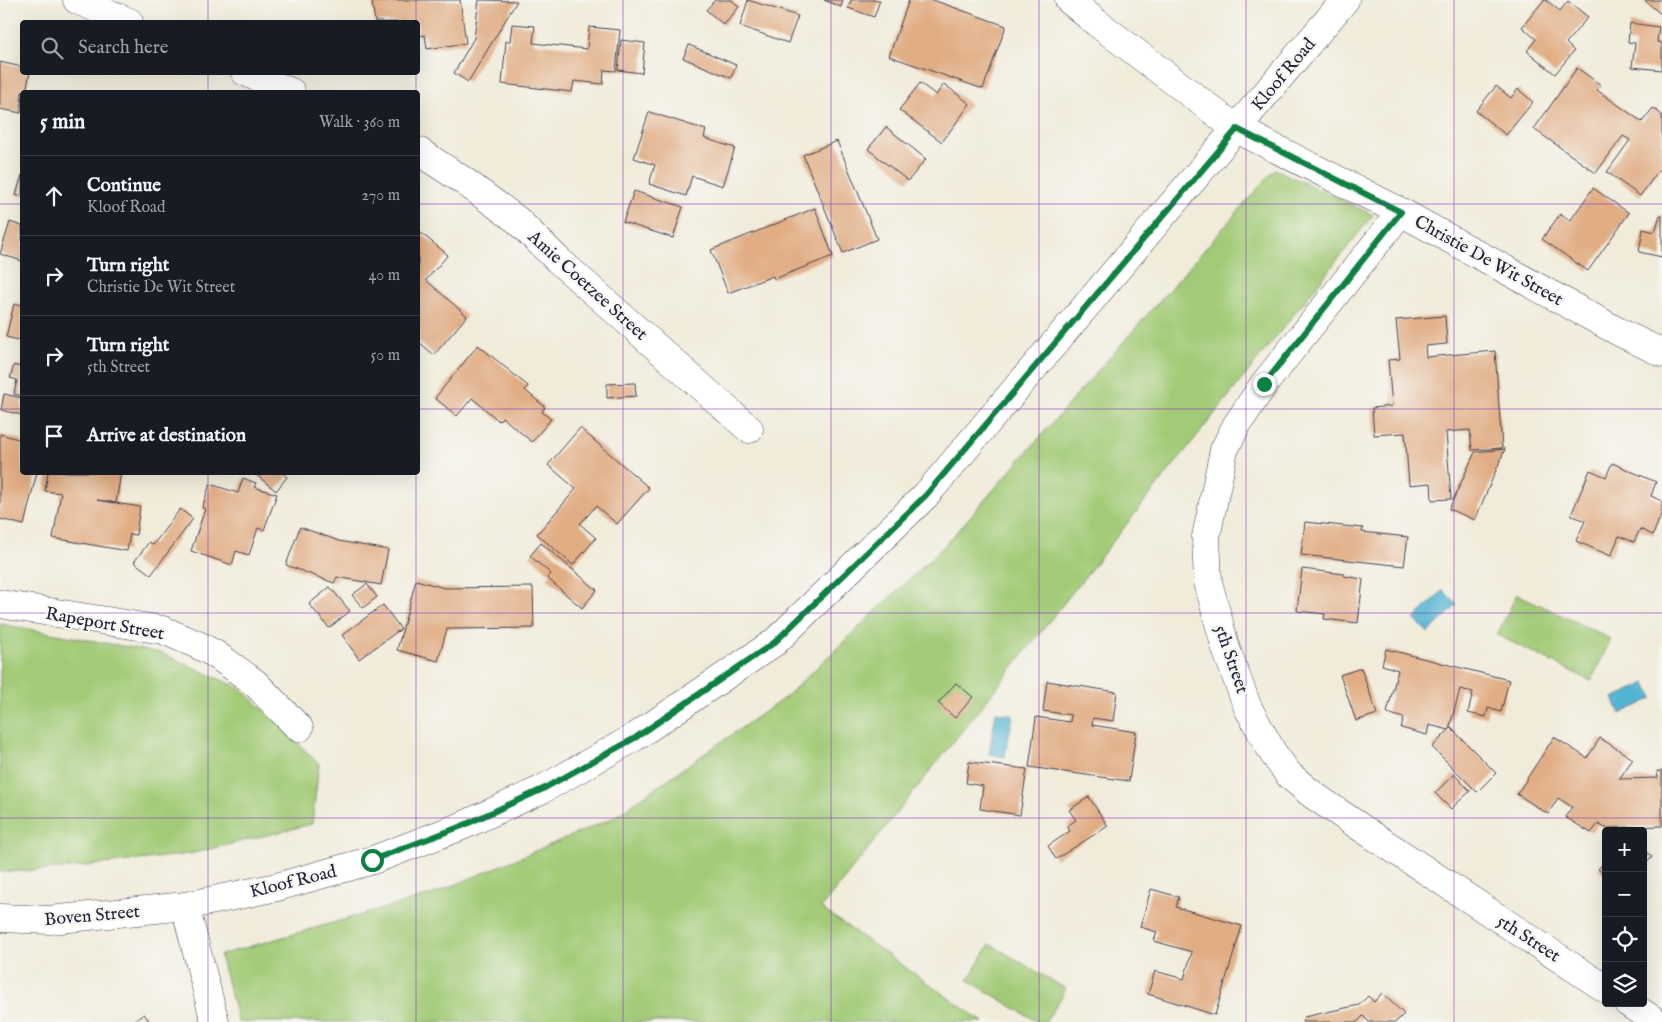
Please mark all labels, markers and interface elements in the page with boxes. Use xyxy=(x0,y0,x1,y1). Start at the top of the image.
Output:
search box xyxy=(20,20,420,75)
street label: Kloof Road xyxy=(1247,33,1322,116)
icon: search xyxy=(38,34,66,62)
text: Search here xyxy=(78,36,169,60)
text: 5 min xyxy=(40,109,85,136)
text: Walk · 360 m xyxy=(319,113,400,133)
text: Continue xyxy=(87,174,161,198)
icon: ahead xyxy=(40,182,68,210)
text: 270 m xyxy=(361,186,400,206)
text: Kloof Road xyxy=(87,198,166,218)
street label: Christie De Wit Street xyxy=(1410,211,1567,312)
street label: Amie Coetzee Street xyxy=(522,226,652,346)
text: Turn right xyxy=(87,254,169,278)
icon: right xyxy=(40,262,68,290)
text: 40 m xyxy=(368,266,400,286)
text: Christie De Wit Street xyxy=(87,278,235,298)
text: Turn right xyxy=(87,334,169,358)
icon: right xyxy=(40,342,68,370)
text: 50 m xyxy=(371,346,400,366)
text: 5th Street xyxy=(87,358,150,378)
route end xyxy=(1253,373,1276,396)
icon: arrive xyxy=(40,422,68,450)
text: Arrive at destination xyxy=(87,424,246,448)
street label: Rapeport Street xyxy=(44,603,166,646)
street label: 5th Street xyxy=(1208,622,1253,697)
map controls xyxy=(1602,827,1647,1007)
button: + xyxy=(1602,827,1647,872)
route start xyxy=(361,849,384,872)
street label: Kloof Road xyxy=(248,861,339,904)
button: − xyxy=(1602,872,1647,917)
street label: Boven Street xyxy=(43,901,141,932)
street label: 5th Street xyxy=(1492,910,1564,968)
button: locate xyxy=(1602,917,1647,962)
button: layers xyxy=(1602,962,1647,1007)

